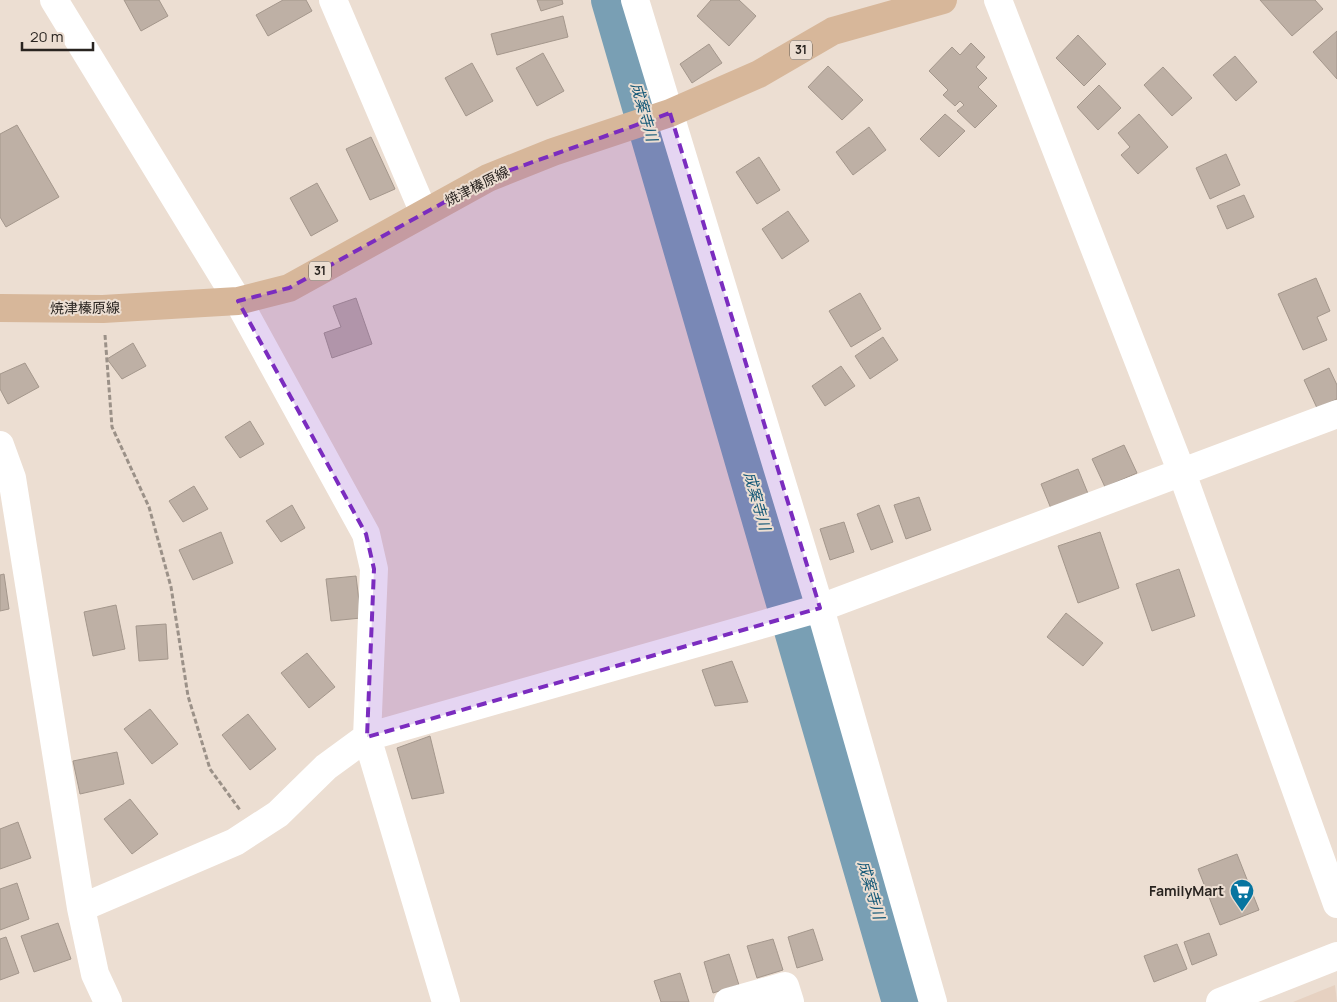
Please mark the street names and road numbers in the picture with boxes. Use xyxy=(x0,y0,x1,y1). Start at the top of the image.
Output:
road number: 31 xyxy=(790,40,812,60)
street label: 焼津榛原線 xyxy=(441,161,512,210)
road number: 31 xyxy=(309,262,331,280)
street label: 焼津榛原線 xyxy=(50,297,120,318)

